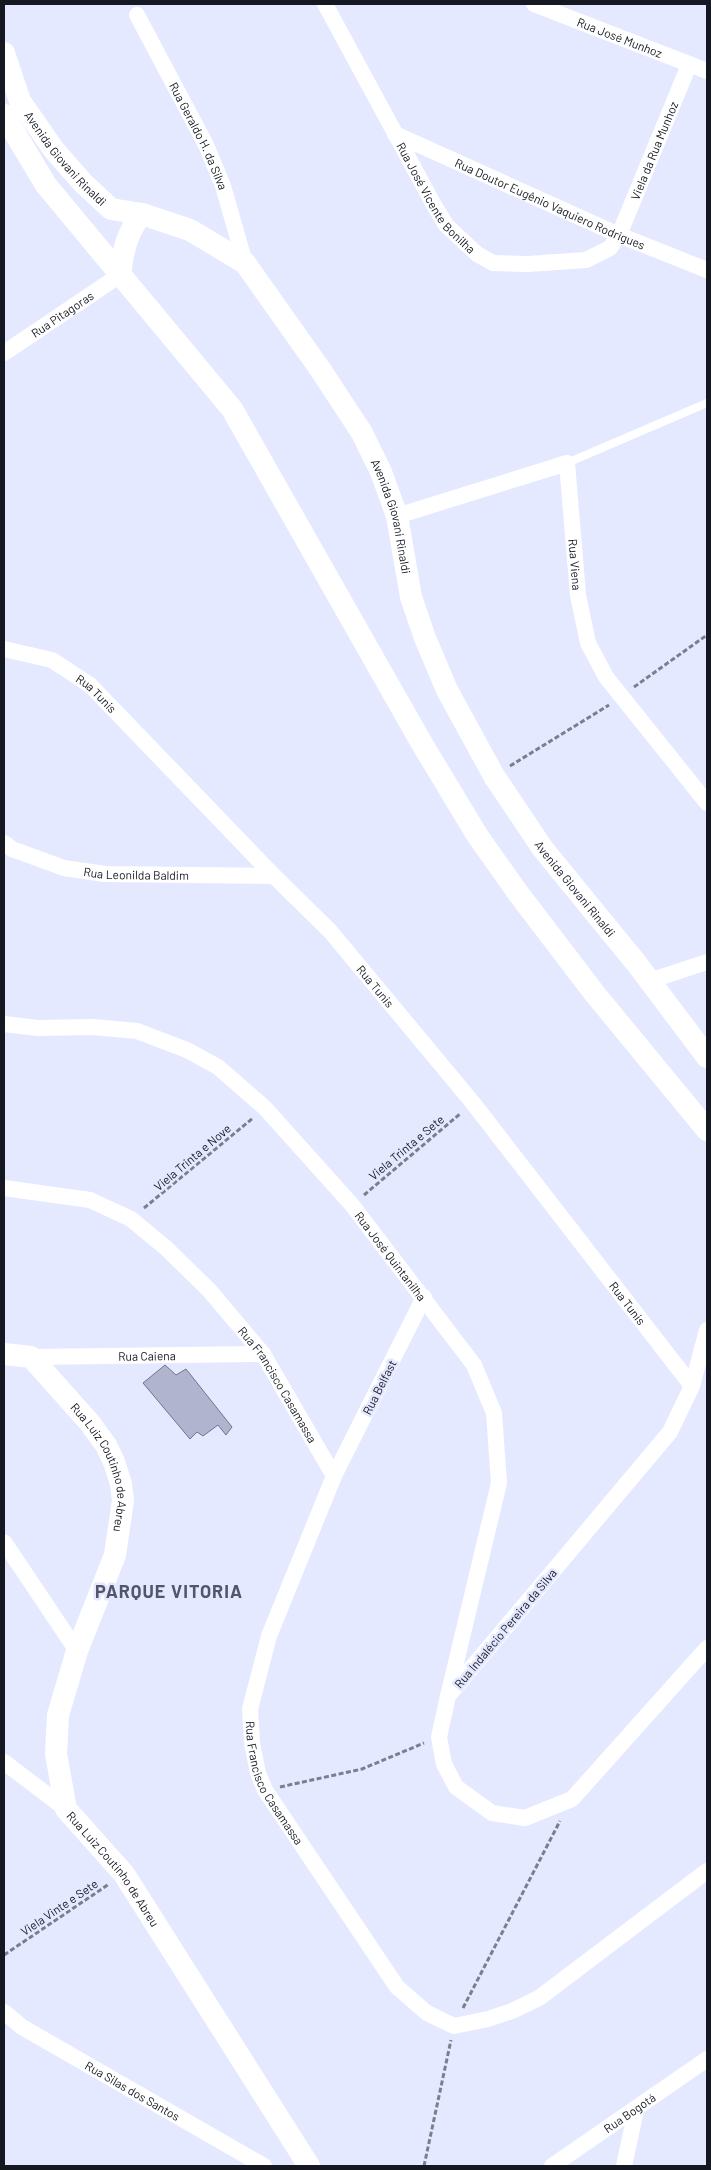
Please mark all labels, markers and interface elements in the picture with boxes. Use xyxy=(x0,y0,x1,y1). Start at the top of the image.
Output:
street label: Rua José Munhoz xyxy=(575,14,664,60)
street label: Rua Geraldo H. da Silva xyxy=(167,80,231,191)
street label: Viela da Rua Munhoz xyxy=(627,99,680,202)
street label: Avenida Giovani Rinaldi xyxy=(22,108,109,208)
street label: Rua José Vicente Bonilha xyxy=(394,140,478,256)
street label: Rua Doutor Eugênio Vaquiero Rodrigues xyxy=(453,155,647,252)
street label: Rua Pitagoras xyxy=(28,288,96,340)
street label: Avenida Giovani Rinaldi xyxy=(369,456,414,575)
street label: Rua Viena xyxy=(566,538,585,591)
street label: Rua Tunis xyxy=(74,671,120,716)
street label: Avenida Giovani Rinaldi xyxy=(532,838,618,939)
street label: Rua Leonilda Baldim xyxy=(83,864,189,882)
street label: Rua Tunis xyxy=(354,962,397,1010)
street label: Viela Trinta e Sete xyxy=(366,1112,446,1182)
street label: Viela Trinta e Nove xyxy=(151,1121,233,1193)
street label: Rua José Quintanilha xyxy=(352,1208,429,1303)
street label: Rua Tunis xyxy=(607,1279,649,1327)
street label: Rua Francisco Casamassa xyxy=(236,1324,320,1445)
street label: Rua Caiena xyxy=(118,1348,176,1363)
street label: Rua Belfast xyxy=(359,1357,399,1417)
street label: Rua Luiz Coutinho de Abreu xyxy=(68,1400,130,1533)
street label: Rua Indalécio Pereira da Silva xyxy=(451,1566,559,1690)
district label: PARQUE VITORIA xyxy=(95,1580,243,1602)
street label: Rua Francisco Casamassa xyxy=(244,1721,306,1847)
street label: Rua Luiz Coutinho de Abreu xyxy=(64,1808,162,1929)
street label: Viela Vinte e Sete xyxy=(18,1876,100,1938)
street label: Rua Silas dos Santos xyxy=(83,2058,183,2123)
street label: Rua Bogotá xyxy=(601,2090,658,2135)

